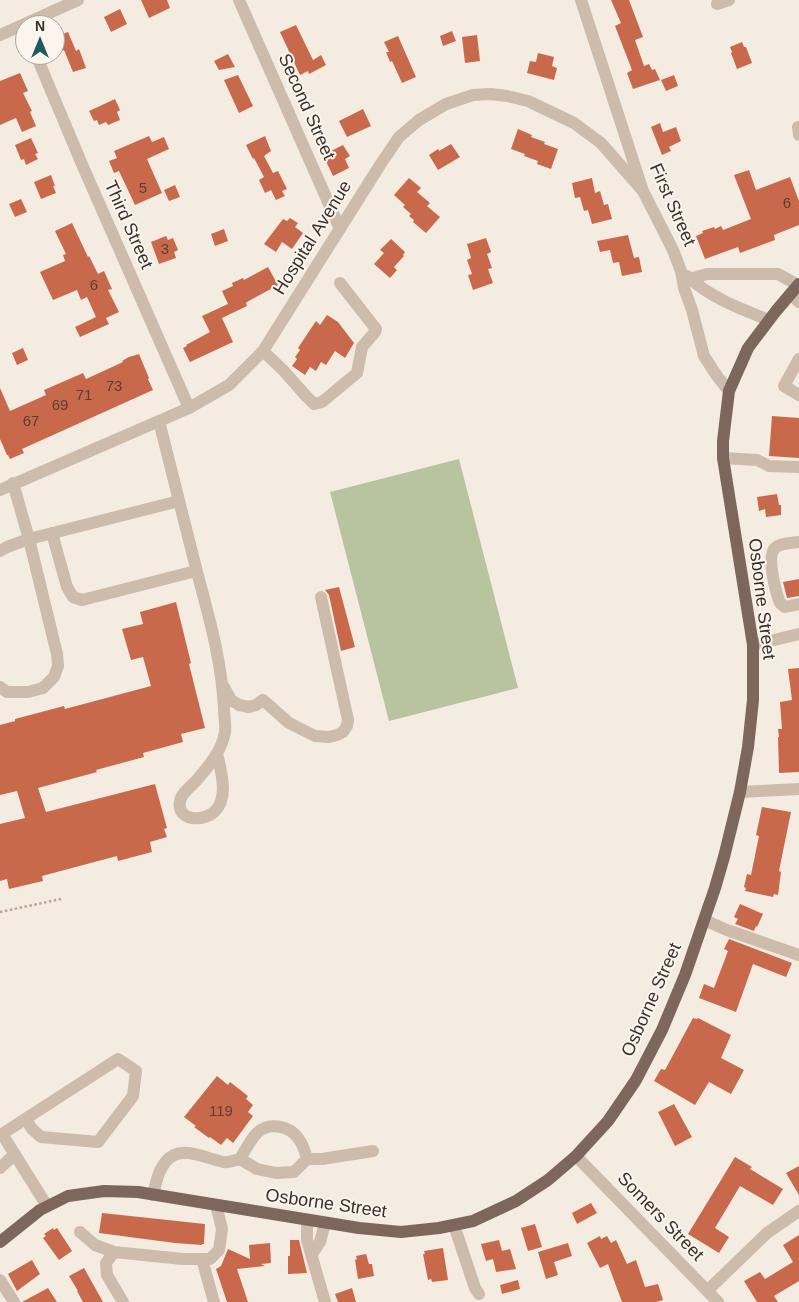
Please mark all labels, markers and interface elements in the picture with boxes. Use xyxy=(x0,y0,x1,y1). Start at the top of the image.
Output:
north arrow xyxy=(15,15,65,65)
text: N xyxy=(35,18,45,34)
street label: Second Street xyxy=(273,51,339,163)
street label: First Street xyxy=(644,160,700,250)
street label: Hospital Avenue xyxy=(269,177,357,299)
street label: Third Street xyxy=(99,178,157,272)
house number: 5 xyxy=(139,180,147,198)
house number: 6 xyxy=(783,195,791,213)
house number: 3 xyxy=(161,241,169,259)
house number: 6 xyxy=(90,277,98,295)
house number: 73 xyxy=(106,378,122,396)
house number: 71 xyxy=(76,387,92,405)
house number: 69 xyxy=(52,397,68,415)
house number: 67 xyxy=(23,413,39,431)
street label: Osborne Street xyxy=(743,537,779,661)
street label: Osborne Street xyxy=(617,940,687,1060)
house number: 119 xyxy=(209,1103,233,1121)
street label: Somers Street xyxy=(612,1168,708,1266)
street label: Osborne Street xyxy=(264,1185,388,1223)

